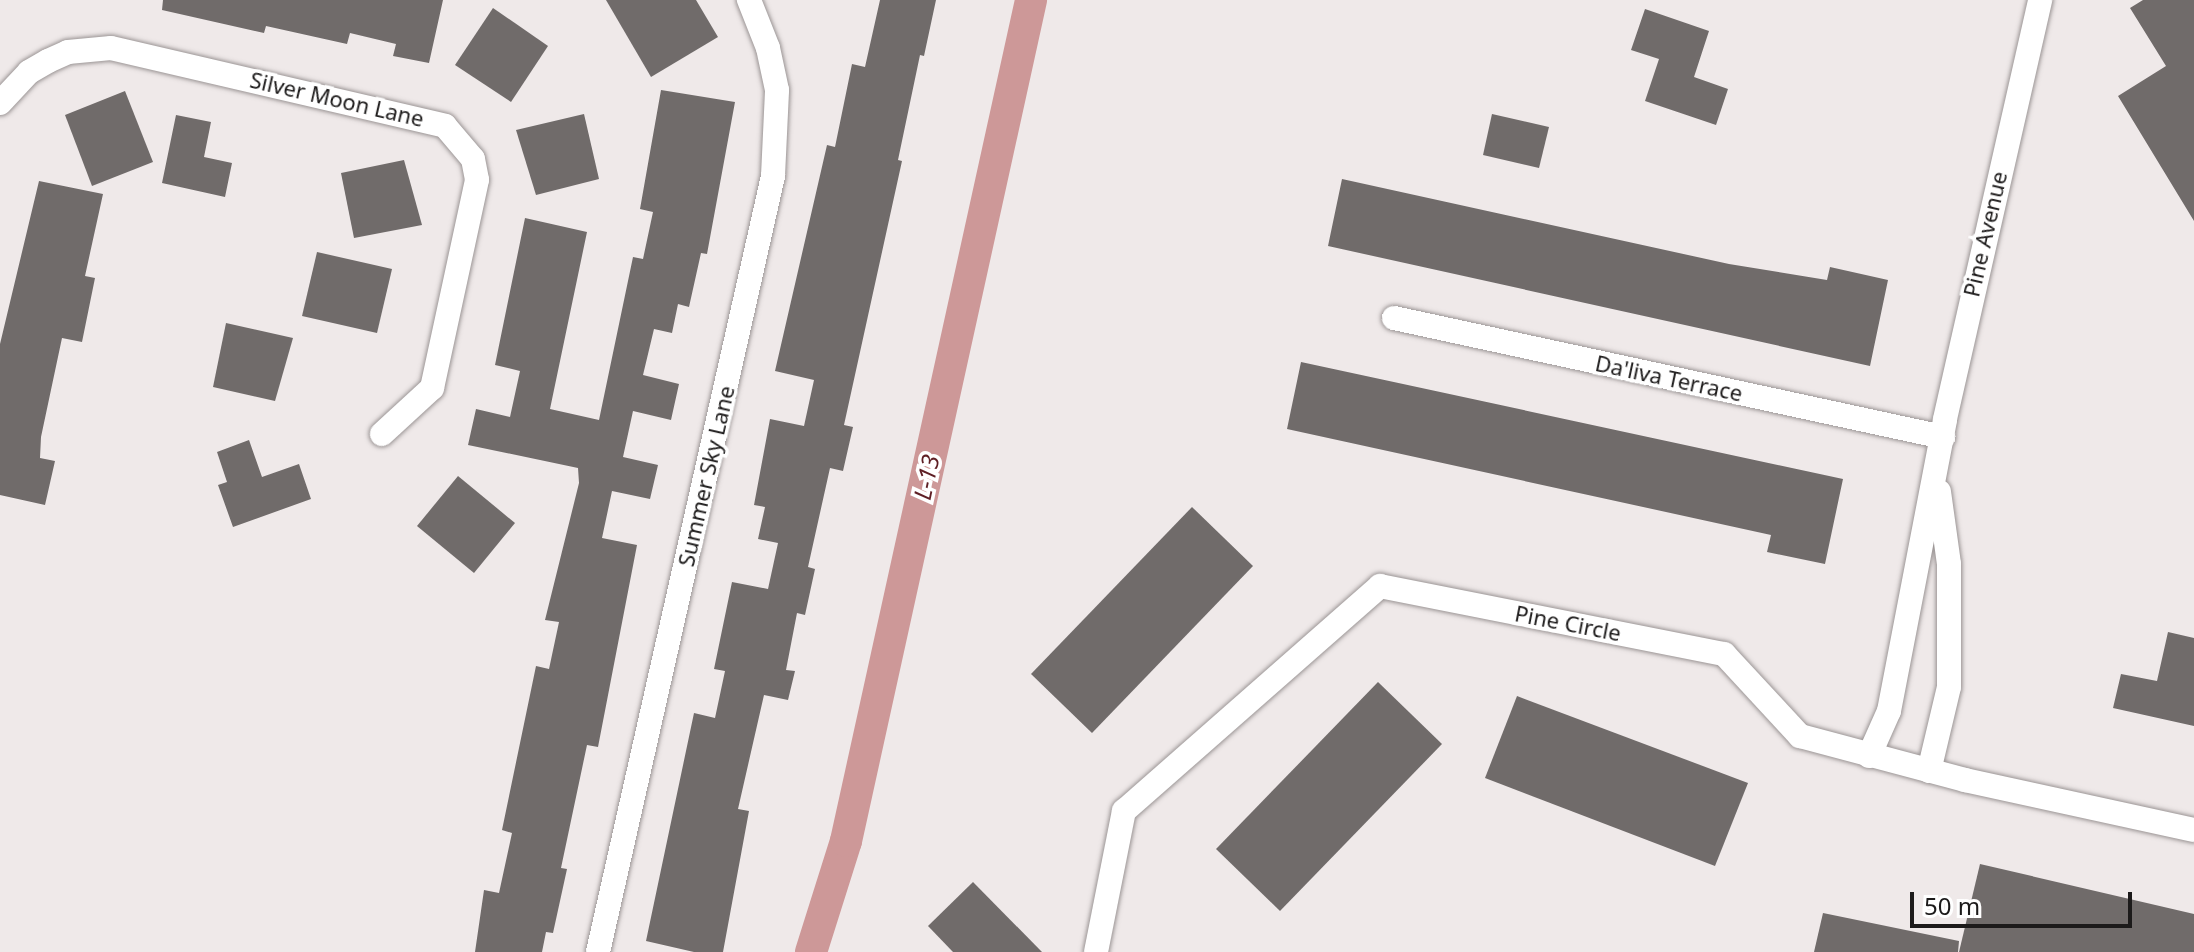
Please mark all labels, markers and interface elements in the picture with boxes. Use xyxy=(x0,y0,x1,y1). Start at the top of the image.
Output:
street label: Silver Moon Lane xyxy=(248,66,426,132)
street label: Pine Avenue xyxy=(1958,169,2012,299)
street label: Da'liva Terrace xyxy=(1593,350,1745,406)
street label: Summer Sky Lane xyxy=(672,383,740,569)
water label: L-13 xyxy=(907,452,945,502)
street label: Pine Circle xyxy=(1513,600,1623,646)
scale bar xyxy=(1914,876,2136,926)
text: 50 m xyxy=(1924,889,1980,922)

